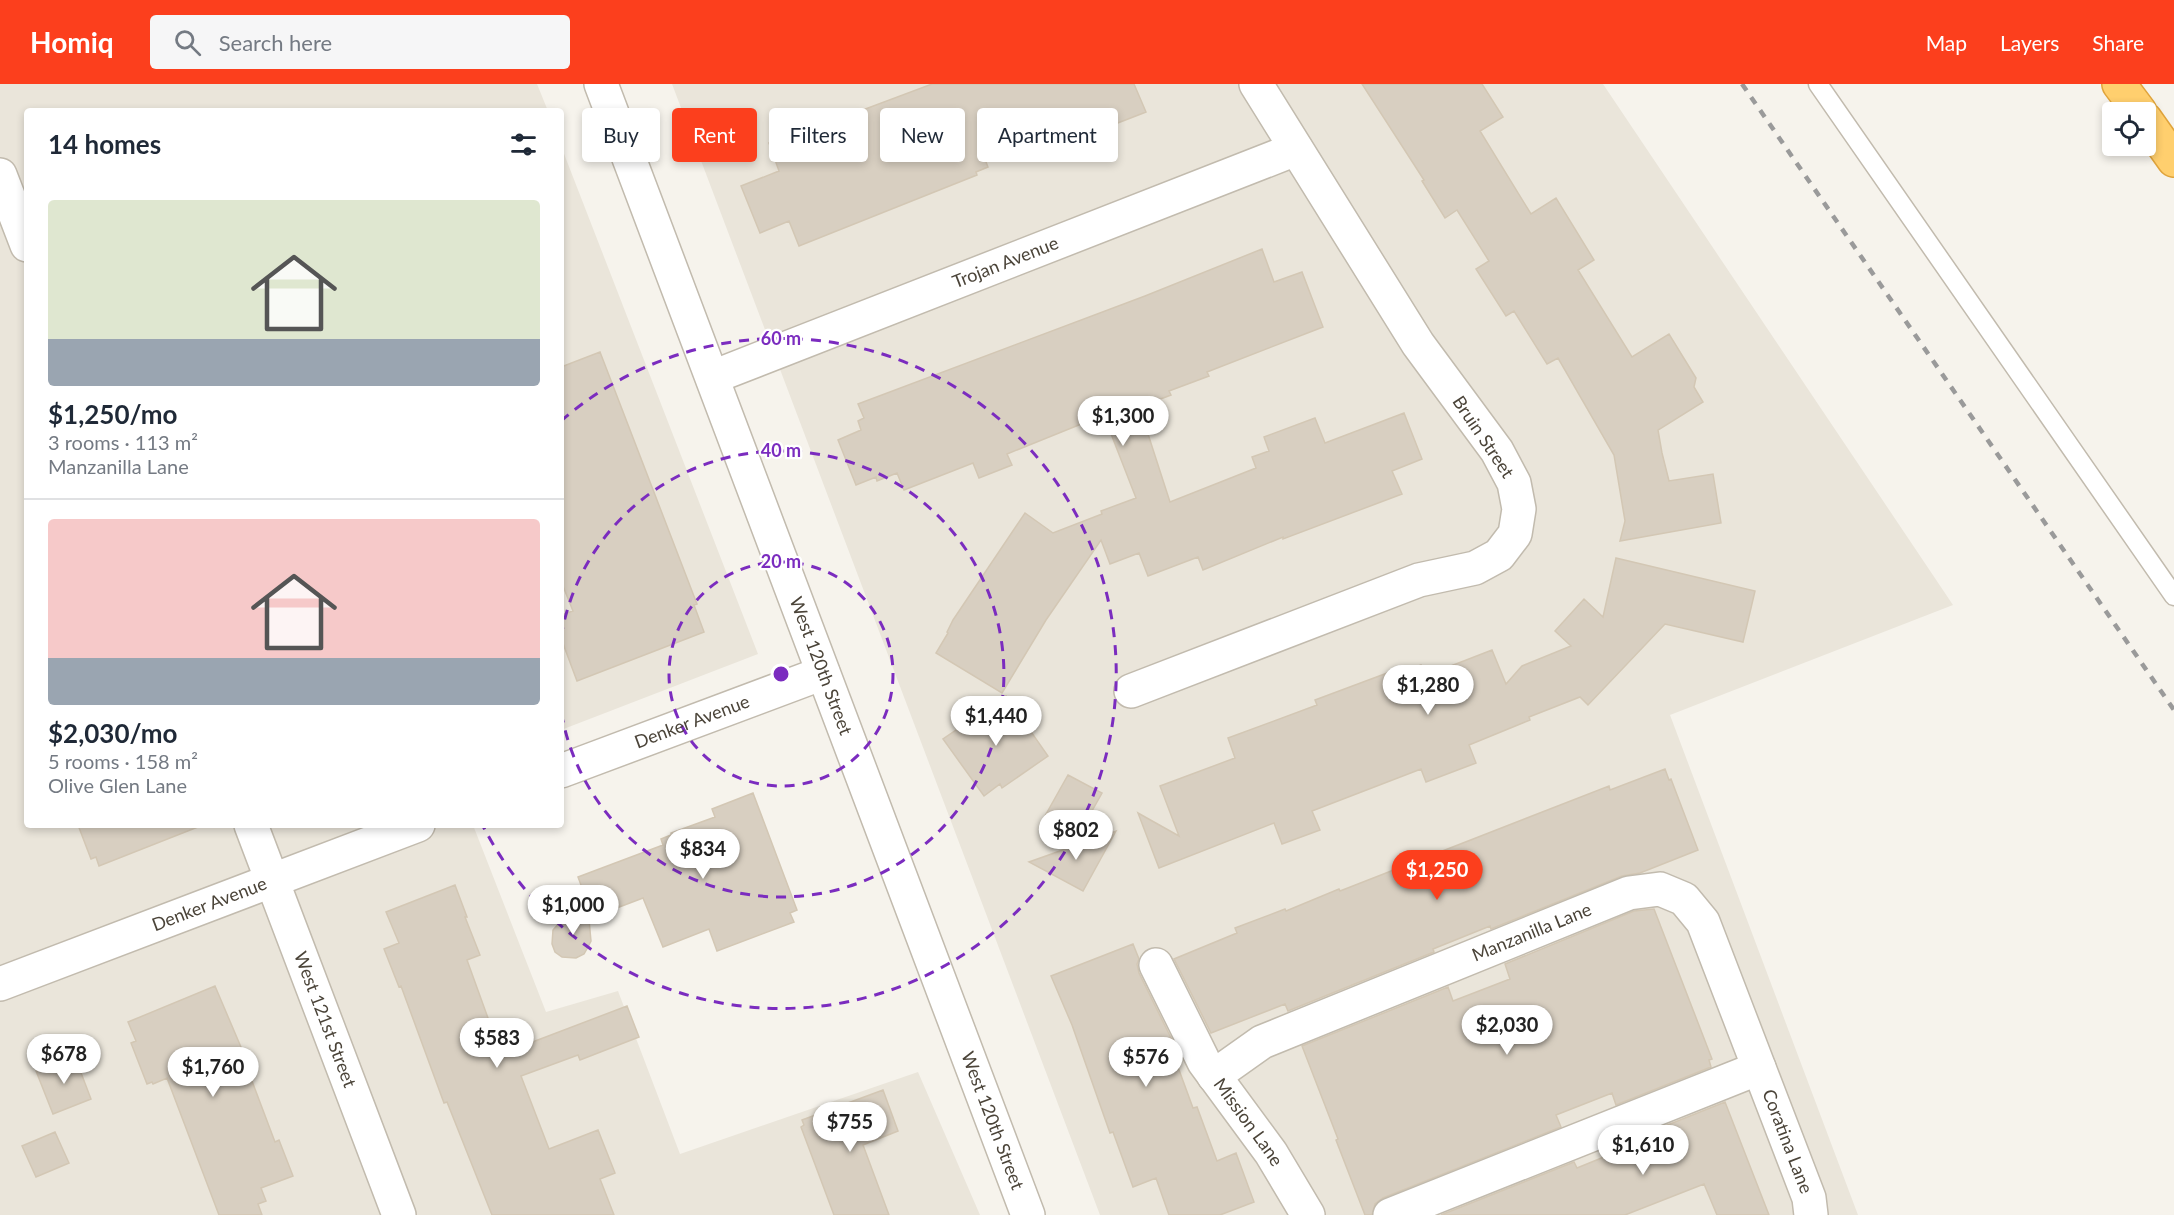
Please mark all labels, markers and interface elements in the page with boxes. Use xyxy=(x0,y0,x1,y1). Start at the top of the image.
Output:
search box xyxy=(150,15,570,69)
text: Homiq xyxy=(30,25,114,59)
icon: search xyxy=(171,26,204,59)
text: Search here xyxy=(219,29,332,56)
text: Map xyxy=(1926,30,1967,55)
text: Layers xyxy=(2000,30,2059,55)
text: Share xyxy=(2092,30,2144,55)
map controls xyxy=(2102,102,2156,156)
button: locate xyxy=(2102,102,2156,156)
chip: Buy xyxy=(582,108,660,162)
chip: Rent xyxy=(672,108,757,162)
chip: Filters xyxy=(769,108,868,162)
chip: New xyxy=(880,108,965,162)
chip: Apartment xyxy=(977,108,1118,162)
text: 14 homes xyxy=(48,128,161,160)
icon: filters xyxy=(507,128,540,161)
street label: Trojan Avenue xyxy=(949,231,1061,292)
icon: home xyxy=(240,239,348,347)
text: 60 m xyxy=(761,327,801,349)
street label: Bruin Street xyxy=(1448,391,1520,482)
pin: $1,300 xyxy=(1074,396,1172,447)
text: $1,250/mo xyxy=(48,398,178,430)
text: $1,300 xyxy=(1092,403,1154,427)
text: 3 rooms · 113 m² xyxy=(48,430,198,454)
text: 40 m xyxy=(761,439,801,461)
text: Manzanilla Lane xyxy=(48,454,189,478)
text: 20 m xyxy=(761,550,801,572)
icon: home xyxy=(240,558,348,666)
street label: West 120th Street xyxy=(786,593,858,738)
centre of rings xyxy=(771,664,791,684)
pin: $1,280 xyxy=(1379,665,1477,716)
text: $1,280 xyxy=(1397,672,1459,696)
street label: Denker Avenue xyxy=(631,689,752,753)
pin: $1,440 xyxy=(947,696,1045,747)
text: $1,440 xyxy=(965,703,1027,727)
text: $2,030/mo xyxy=(48,717,178,749)
text: 5 rooms · 158 m² xyxy=(48,749,198,773)
text: Olive Glen Lane xyxy=(48,773,187,797)
pin: $802 xyxy=(1040,810,1112,861)
text: $802 xyxy=(1053,817,1099,841)
pin: $834 xyxy=(667,829,739,880)
text: $834 xyxy=(680,836,726,860)
pin: $1,250 xyxy=(1388,850,1486,901)
text: $1,250 xyxy=(1406,857,1468,881)
street label: Denker Avenue xyxy=(148,872,270,935)
pin: $1,000 xyxy=(524,885,622,936)
text: $1,000 xyxy=(542,892,604,916)
street label: Manzanilla Lane xyxy=(1469,898,1594,966)
street label: West 121st Street xyxy=(290,948,362,1091)
pin: $2,030 xyxy=(1458,1005,1556,1056)
text: $2,030 xyxy=(1476,1012,1538,1036)
pin: $583 xyxy=(461,1018,533,1069)
text: $583 xyxy=(474,1025,520,1049)
pin: $678 xyxy=(28,1034,100,1085)
pin: $576 xyxy=(1110,1037,1182,1088)
text: $678 xyxy=(41,1041,87,1065)
text: $576 xyxy=(1123,1044,1169,1068)
pin: $1,760 xyxy=(164,1047,262,1098)
street label: West 120th Street xyxy=(957,1048,1030,1193)
text: $1,760 xyxy=(182,1054,244,1078)
street label: Mission Lane xyxy=(1210,1073,1288,1170)
street label: Coratina Lane xyxy=(1758,1086,1818,1196)
pin: $755 xyxy=(814,1102,886,1153)
text: $755 xyxy=(827,1109,873,1133)
pin: $1,610 xyxy=(1594,1125,1692,1176)
text: $1,610 xyxy=(1612,1132,1674,1156)

